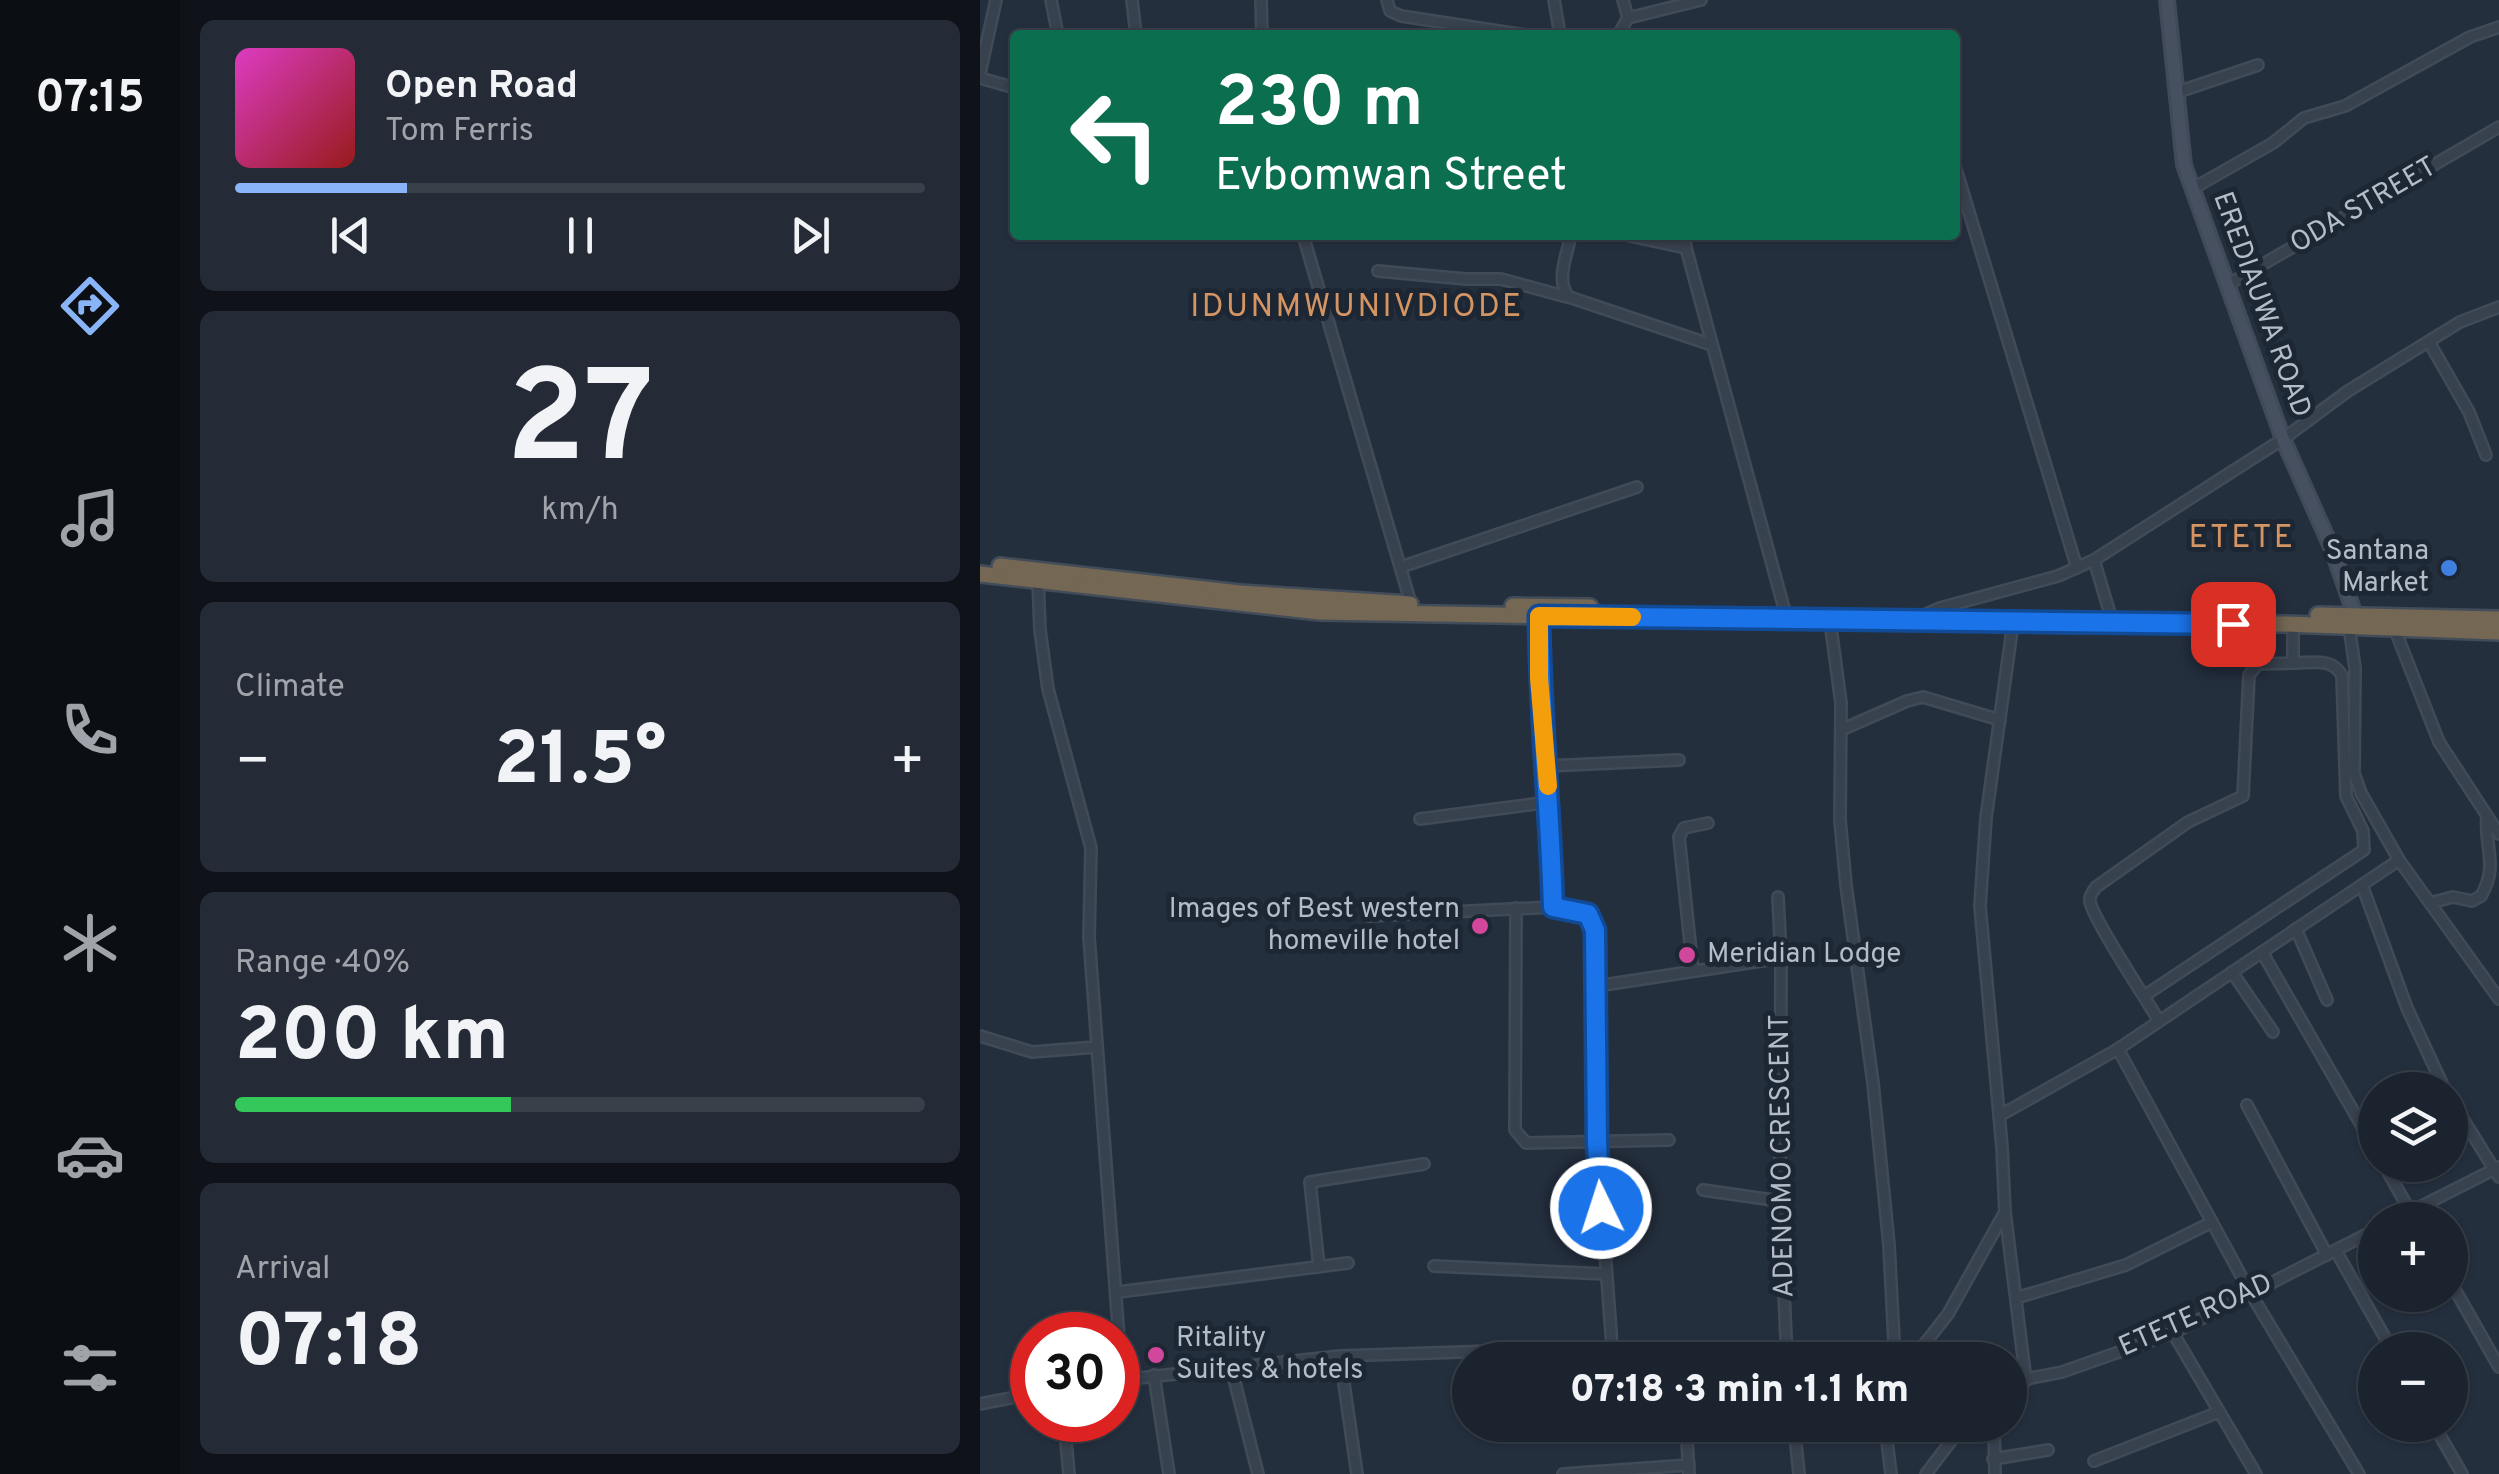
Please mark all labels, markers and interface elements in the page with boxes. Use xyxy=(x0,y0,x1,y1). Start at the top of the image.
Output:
text: 230 m xyxy=(1215,62,1424,151)
text: Open Road xyxy=(385,63,578,112)
icon: left xyxy=(1050,70,1180,200)
text: 07:15 xyxy=(35,71,145,128)
text: Tom Ferris xyxy=(385,112,534,152)
text: Evbomwan Street xyxy=(1215,149,1567,206)
street label: ODA STREET xyxy=(2284,150,2444,262)
street label: EREDIAUWA ROAD xyxy=(2203,187,2319,423)
icon: previous xyxy=(323,208,378,263)
icon: pause xyxy=(553,208,608,263)
icon: next xyxy=(783,208,838,263)
icon: directions xyxy=(55,271,125,341)
district label: IDUNMWUNIVDIODE xyxy=(1190,288,1524,328)
text: 27 xyxy=(506,343,654,508)
icon: music xyxy=(55,483,125,553)
text: km/h xyxy=(541,491,619,531)
district label: ETETE xyxy=(2188,519,2296,559)
place label: Santana Market xyxy=(2326,534,2429,602)
marker: Santana Market xyxy=(2438,557,2460,579)
pin xyxy=(2191,582,2276,667)
icon: arrive xyxy=(2206,597,2261,652)
text: Climate xyxy=(235,668,345,708)
icon: phone xyxy=(55,695,125,765)
text: 21.5° xyxy=(494,716,666,811)
text: − xyxy=(235,729,270,799)
text: + xyxy=(890,729,925,799)
place label: Images of Best western homeville hotel xyxy=(1169,892,1460,960)
icon: climate xyxy=(55,908,125,978)
marker: Images of Best western homeville hotel xyxy=(1469,915,1491,937)
place label: Meridian Lodge xyxy=(1707,937,1901,973)
text: Range · 40% xyxy=(235,944,410,984)
marker: Meridian Lodge xyxy=(1676,944,1698,966)
text: 200 km xyxy=(235,992,509,1087)
street label: ADENOMO CRESCENT xyxy=(1763,1014,1803,1298)
map controls xyxy=(2358,1072,2468,1442)
button: layers xyxy=(2358,1072,2468,1182)
icon: car xyxy=(55,1120,125,1190)
position arrow xyxy=(1549,1156,1653,1260)
button: + xyxy=(2358,1202,2468,1312)
text: Arrival xyxy=(235,1250,330,1290)
street label: ETETE ROAD xyxy=(2113,1266,2279,1366)
text: 07:18 xyxy=(235,1298,422,1393)
speed limit sign: 30 xyxy=(1010,1312,1140,1442)
place label: Ritality Suites & hotels xyxy=(1176,1321,1363,1389)
button: − xyxy=(2358,1332,2468,1442)
icon: filters xyxy=(55,1333,125,1403)
marker: Ritality Suites & hotels xyxy=(1145,1344,1167,1366)
text: 07:18 · 3 min · 1.1 km xyxy=(1570,1367,1909,1416)

